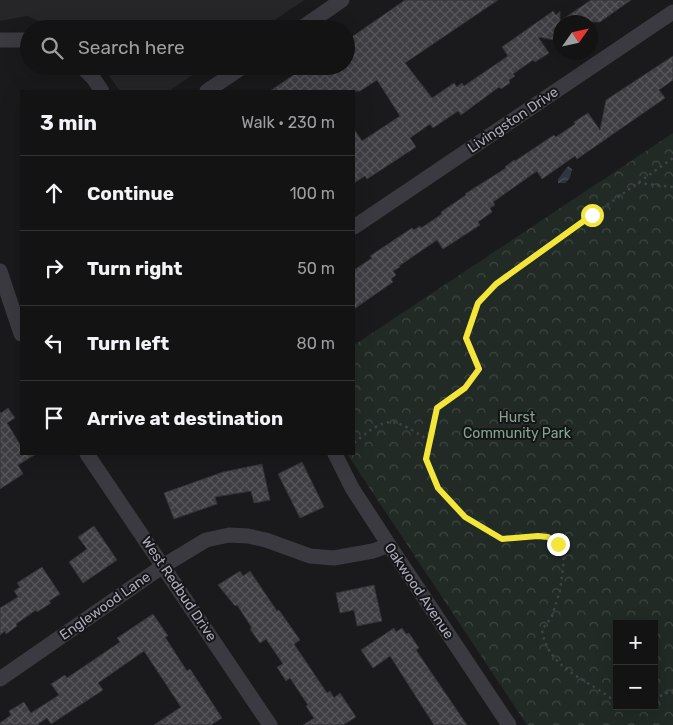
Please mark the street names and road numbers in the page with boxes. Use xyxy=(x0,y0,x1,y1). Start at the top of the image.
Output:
street label: Livingston Drive xyxy=(465,83,562,157)
street label: West Redbud Drive xyxy=(138,534,220,645)
street label: Oakwood Avenue xyxy=(381,540,457,642)
street label: Englewood Lane xyxy=(56,568,154,644)

